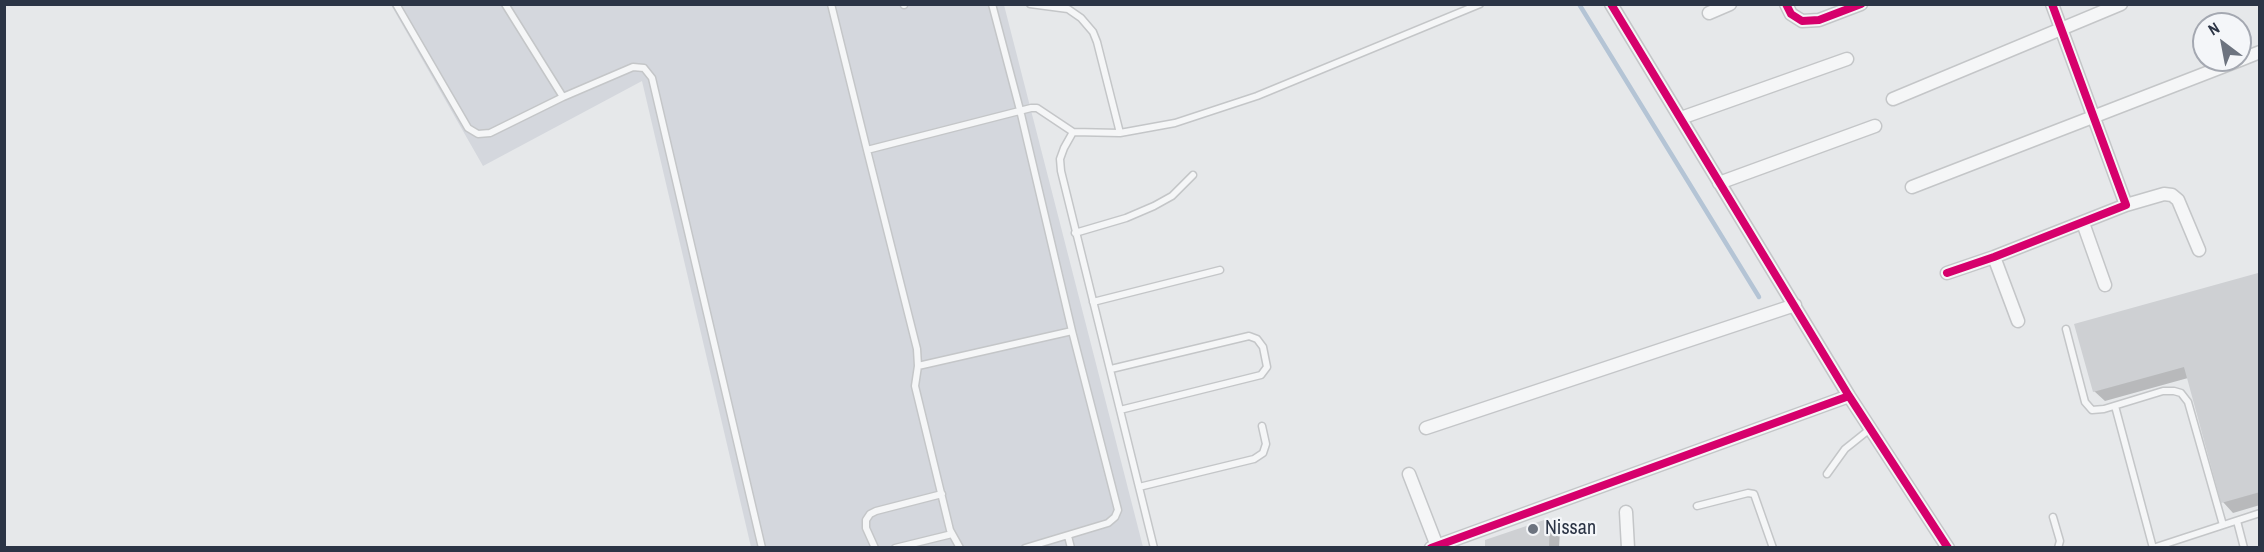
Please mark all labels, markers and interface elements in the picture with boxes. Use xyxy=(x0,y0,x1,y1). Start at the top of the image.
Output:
north arrow xyxy=(2192,12,2252,72)
text: N xyxy=(2204,17,2223,40)
place label: Nissan xyxy=(1545,517,1596,541)
marker: Nissan xyxy=(1526,522,1540,536)

